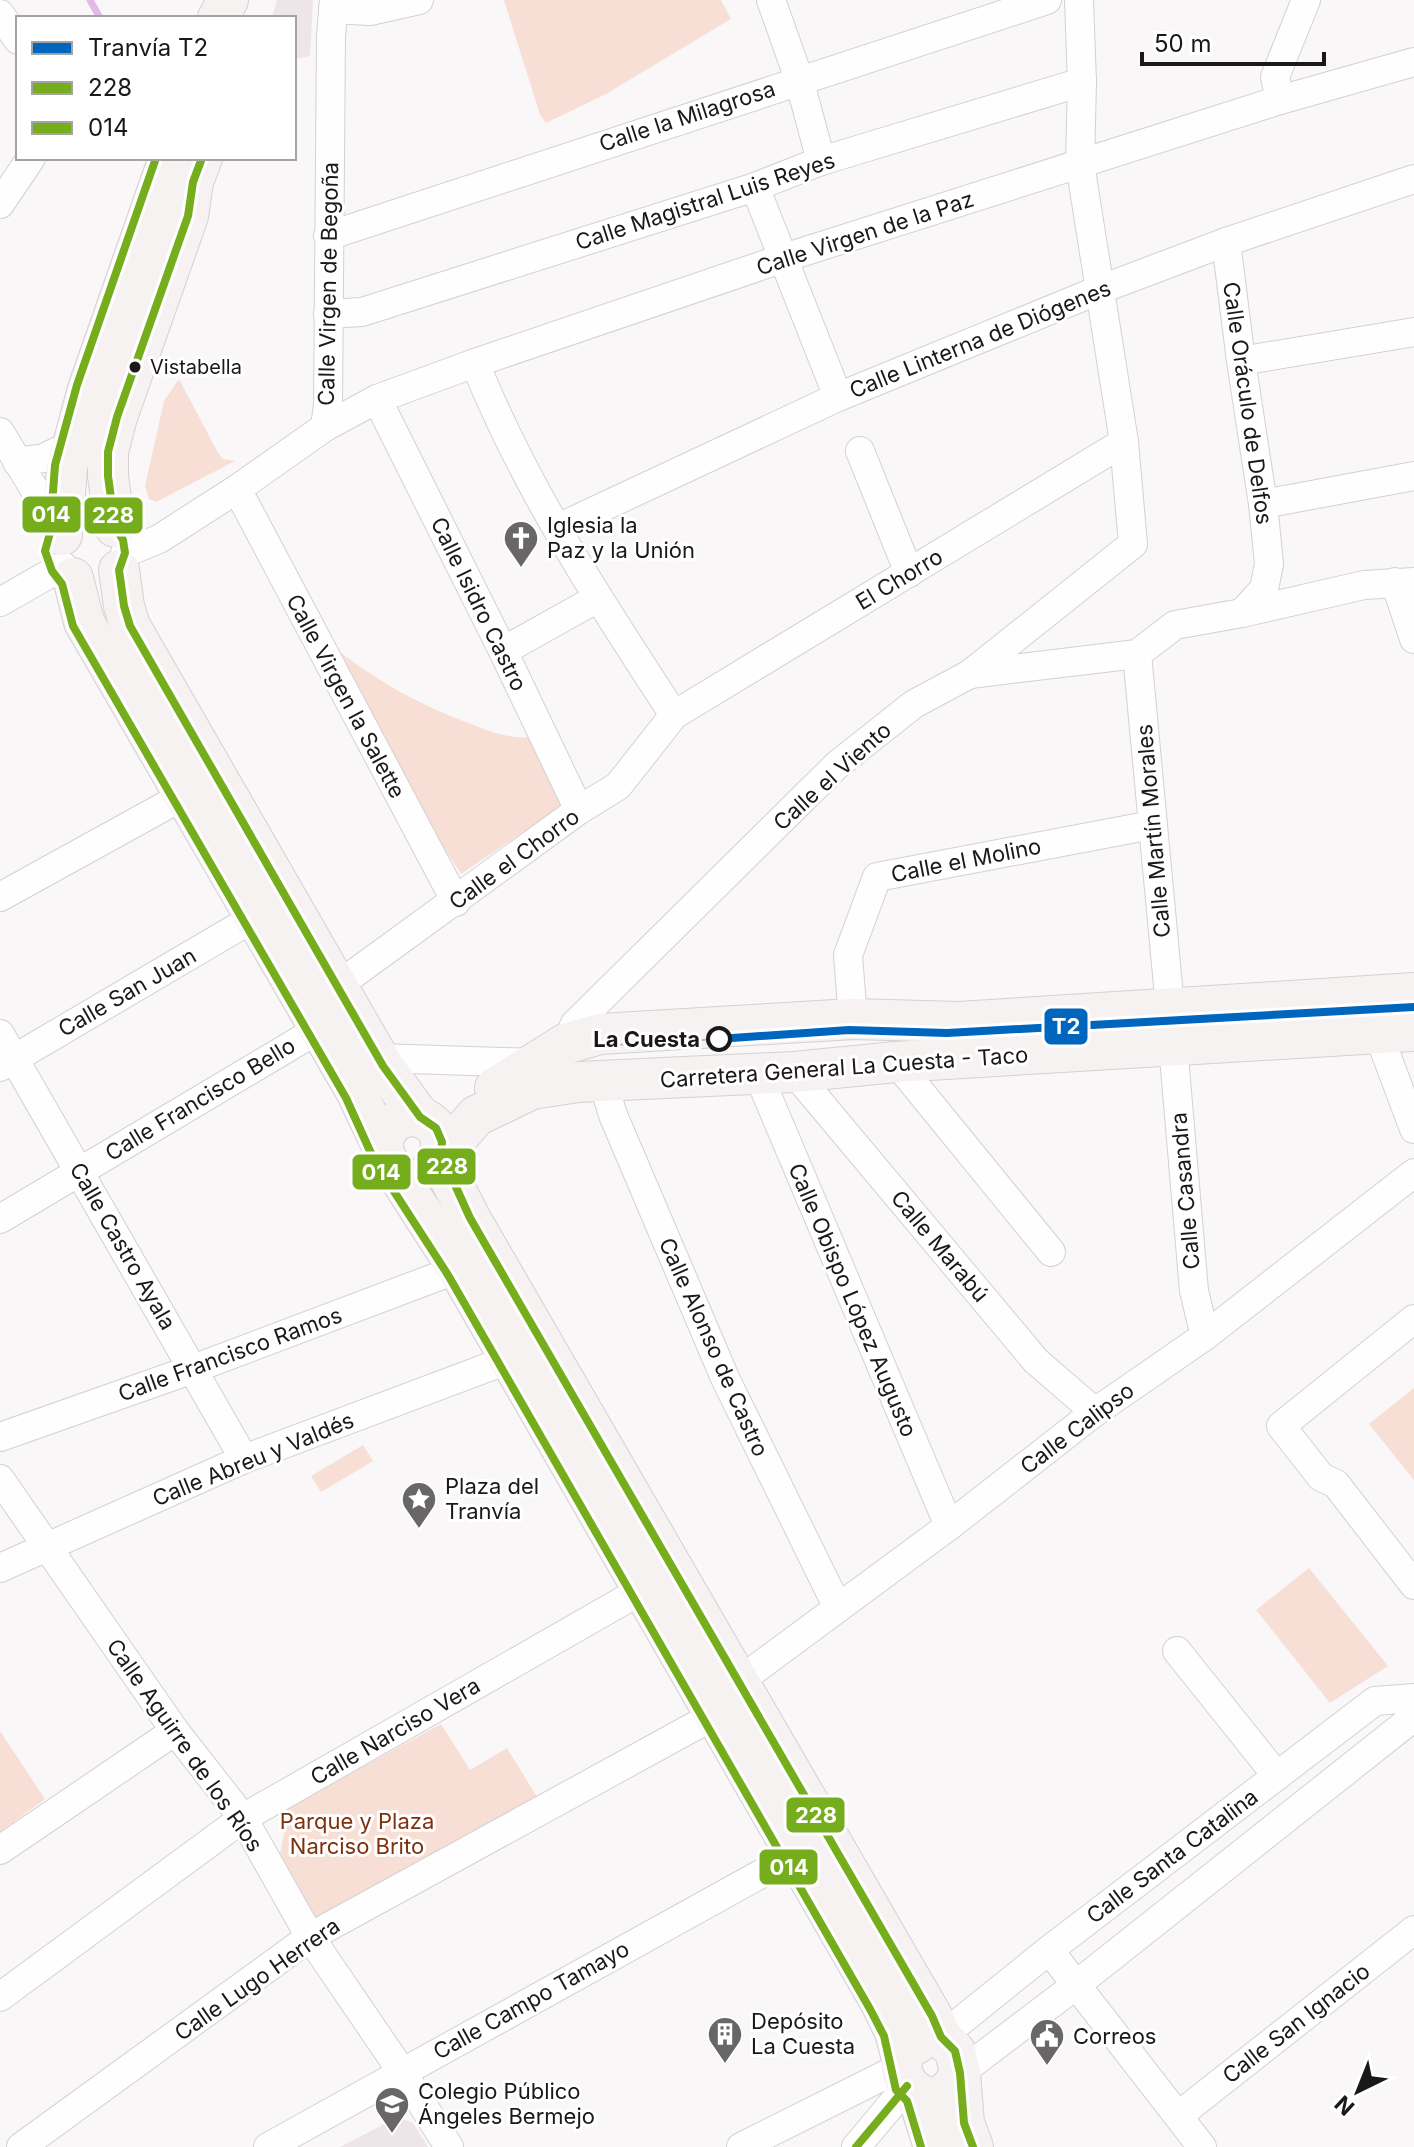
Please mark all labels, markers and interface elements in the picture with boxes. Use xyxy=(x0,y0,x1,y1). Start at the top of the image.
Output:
legend xyxy=(16,16,296,160)
scale bar xyxy=(1142,16,1324,66)
text: 50 m xyxy=(1154,29,1212,58)
text: Tranvía T2 xyxy=(88,33,208,62)
text: 228 xyxy=(88,73,132,102)
street label: Calle la Milagrosa xyxy=(596,75,778,157)
text: 014 xyxy=(88,113,128,142)
street label: Calle Magistral Luis Reyes xyxy=(572,147,838,255)
street label: Calle Virgen de Begoña xyxy=(313,162,343,406)
street label: Calle Virgen de la Paz xyxy=(753,186,977,280)
street label: Calle Linterna de Diógenes xyxy=(846,275,1114,403)
street label: Calle Oráculo de Delfos xyxy=(1218,280,1278,526)
place label: Vistabella xyxy=(150,355,242,379)
marker: Vistabella xyxy=(127,359,143,375)
line badge: 014 xyxy=(21,495,82,534)
line badge: 228 xyxy=(83,496,144,535)
text: 014 xyxy=(31,501,71,527)
text: 228 xyxy=(92,502,134,528)
place label: Iglesia la Paz y la Unión xyxy=(547,512,695,563)
street label: Calle Isidro Castro xyxy=(426,513,532,695)
church icon: Iglesia la Paz y la Unión xyxy=(502,519,540,569)
street label: El Chorro xyxy=(851,543,947,615)
street label: Calle Virgen la Salette xyxy=(281,590,411,802)
street label: Calle el Viento xyxy=(768,717,896,835)
street label: Calle Martín Morales xyxy=(1131,723,1175,939)
street label: Calle el Chorro xyxy=(444,803,584,915)
street label: Calle el Molino xyxy=(889,833,1043,887)
street label: Calle San Juan xyxy=(54,942,200,1042)
line badge: T2 xyxy=(1043,1007,1089,1046)
text: T2 xyxy=(1052,1013,1080,1039)
place label: La Cuesta xyxy=(593,1026,700,1052)
marker: La Cuesta xyxy=(707,1027,731,1051)
street label: Calle Francisco Bello xyxy=(100,1032,300,1166)
street label: Carretera General La Cuesta - Taco xyxy=(659,1041,1029,1093)
street label: Calle Casandra xyxy=(1165,1111,1205,1271)
line badge: 228 xyxy=(416,1147,477,1186)
line badge: 014 xyxy=(351,1153,412,1191)
text: 228 xyxy=(426,1153,468,1179)
street label: Calle Castro Ayala xyxy=(65,1158,181,1334)
text: 014 xyxy=(361,1159,401,1185)
street label: Calle Obispo López Augusto xyxy=(783,1159,923,1441)
street label: Calle Marabú xyxy=(886,1185,994,1307)
street label: Calle Alonso de Castro xyxy=(654,1234,774,1460)
street label: Calle Francisco Ramos xyxy=(115,1301,345,1407)
street label: Calle Calipso xyxy=(1015,1377,1139,1479)
street label: Calle Abreu y Valdés xyxy=(149,1407,357,1511)
place label: Plaza del Tranvía xyxy=(445,1473,539,1524)
place icon: Plaza del Tranvía xyxy=(400,1480,438,1530)
street label: Calle Aguirre de los Ríos xyxy=(102,1634,268,1856)
street label: Calle Narciso Vera xyxy=(306,1672,484,1790)
street label: Calle Santa Catalina xyxy=(1081,1783,1263,1929)
line badge: 228 xyxy=(785,1796,846,1834)
text: 228 xyxy=(795,1802,837,1828)
park label: Parque y Plaza Narciso Brito xyxy=(280,1808,434,1859)
line badge: 014 xyxy=(758,1848,819,1886)
text: 014 xyxy=(769,1854,809,1880)
street label: Calle Lugo Herrera xyxy=(169,1912,345,2046)
street label: Calle Campo Tamayo xyxy=(428,1935,634,2065)
street label: Calle San Ignacio xyxy=(1217,1957,1375,2089)
place label: Depósito La Cuesta xyxy=(751,2008,855,2059)
building icon: Depósito La Cuesta xyxy=(706,2015,744,2065)
public building icon: Correos xyxy=(1028,2017,1066,2067)
place label: Correos xyxy=(1073,2023,1156,2049)
north arrow xyxy=(1318,2051,1398,2131)
place label: Colegio Público Ángeles Bermejo xyxy=(418,2078,595,2129)
school or university icon: Colegio Público Ángeles Bermejo xyxy=(373,2085,411,2135)
text: N xyxy=(1329,2090,1359,2121)

